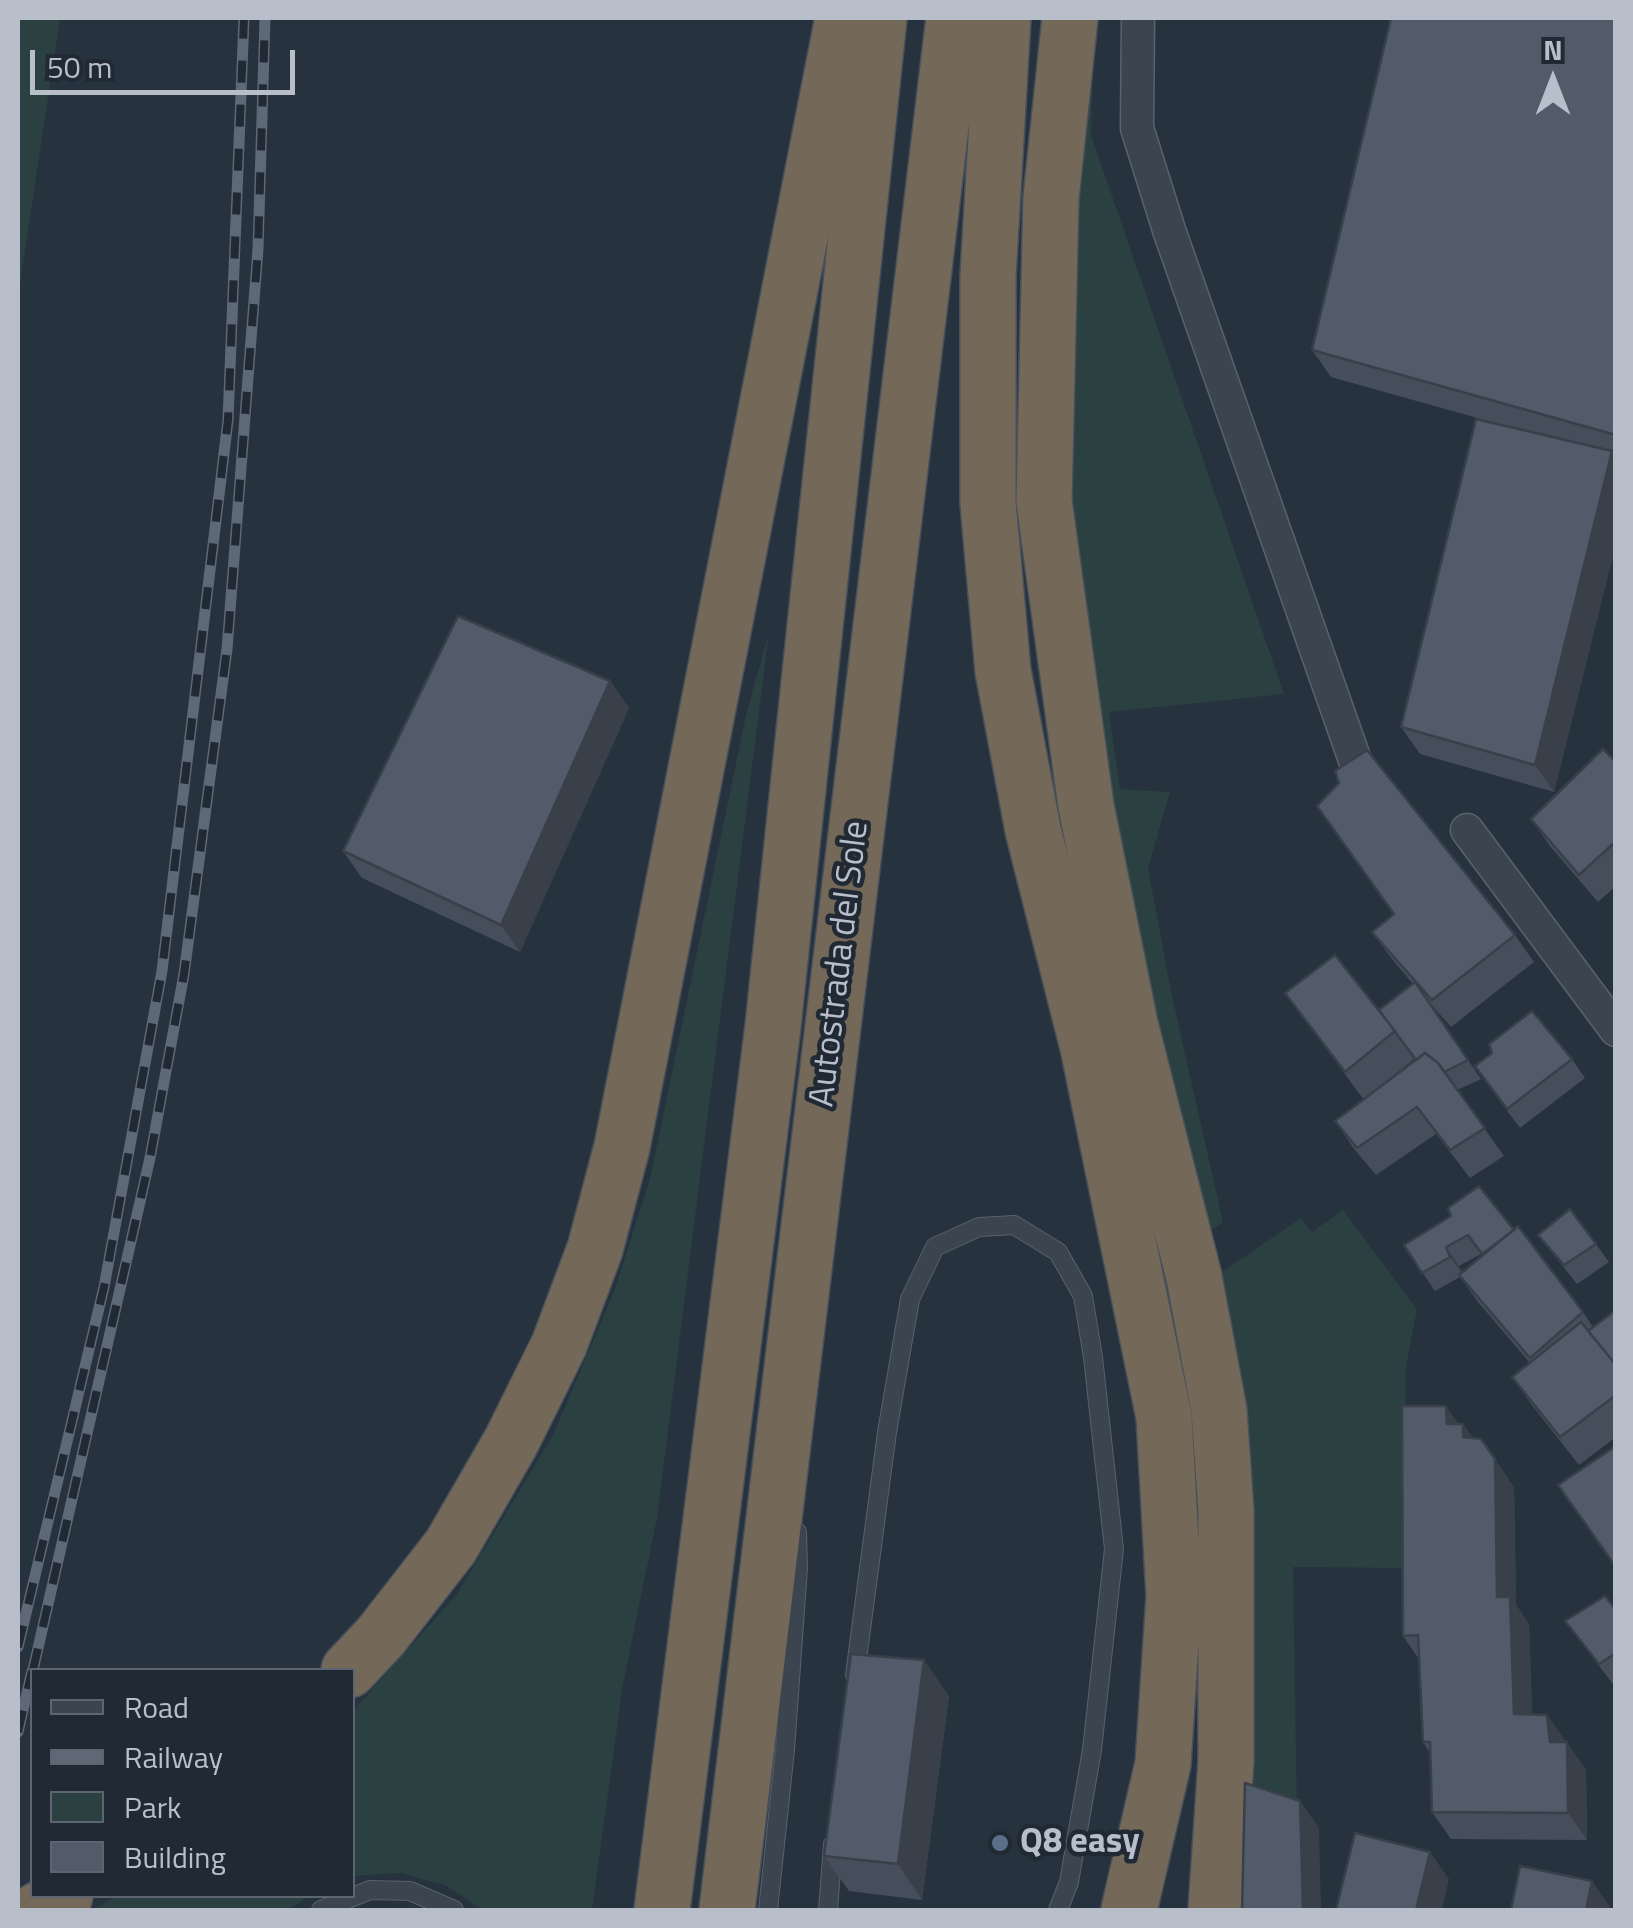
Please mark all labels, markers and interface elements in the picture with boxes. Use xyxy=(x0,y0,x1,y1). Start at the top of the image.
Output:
text: N xyxy=(1543,28,1563,71)
scale bar xyxy=(35,30,300,92)
north arrow xyxy=(1503,30,1603,130)
text: 50 m xyxy=(47,44,112,90)
street label: Autostrada del Sole xyxy=(803,819,879,1109)
legend xyxy=(30,1668,355,1898)
text: Road xyxy=(124,1684,189,1730)
text: Railway xyxy=(124,1734,223,1780)
text: Park xyxy=(124,1784,181,1830)
place label: Q8 easy xyxy=(1020,1822,1140,1864)
marker: Q8 easy xyxy=(989,1832,1011,1854)
text: Building xyxy=(124,1834,226,1880)

